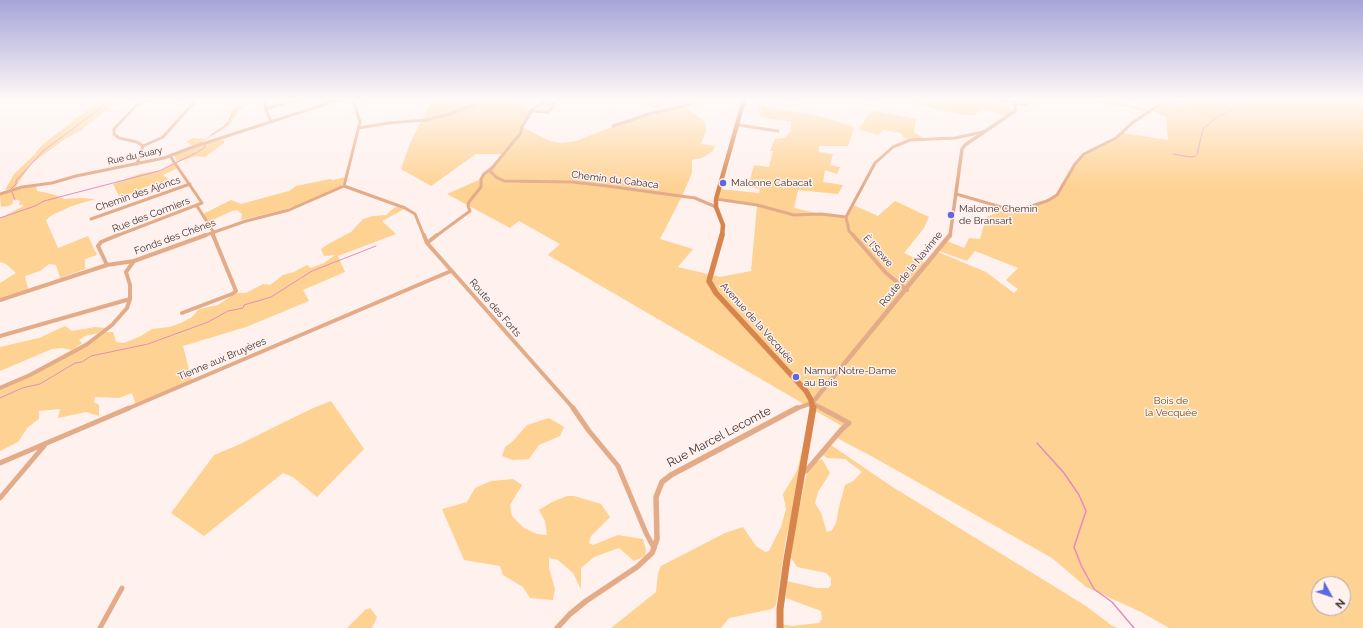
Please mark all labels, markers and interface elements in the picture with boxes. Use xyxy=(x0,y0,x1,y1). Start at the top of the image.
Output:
street label: Rue du Suary xyxy=(107,145,163,167)
street label: Chemin du Cabaca xyxy=(571,169,659,191)
street label: Chemin des Ajoncs xyxy=(94,174,182,214)
place label: Malonne Cabacat xyxy=(731,177,812,189)
marker: Malonne Cabacat xyxy=(718,178,728,188)
street label: Rue des Cormiers xyxy=(110,195,192,235)
place label: Malonne Chemin de Bransart xyxy=(959,203,1038,226)
marker: Malonne Chemin de Bransart xyxy=(946,210,956,220)
street label: Fonds des Chênes xyxy=(133,217,217,257)
street label: Route de la Navinne xyxy=(877,229,945,309)
street label: È l'Sewe xyxy=(861,233,895,269)
street label: Route des Forts xyxy=(467,277,523,339)
street label: Avenue de la Vecquée xyxy=(718,280,796,366)
street label: Tienne aux Bruyères xyxy=(176,335,268,383)
place label: Namur Notre-Dame au Bois xyxy=(804,365,896,388)
marker: Namur Notre-Dame au Bois xyxy=(791,372,801,382)
park label: Bois de la Vecquée xyxy=(1145,395,1197,418)
street label: Rue Marcel Lecomte xyxy=(665,404,773,470)
north arrow xyxy=(1311,576,1351,616)
text: N xyxy=(1332,596,1347,611)

